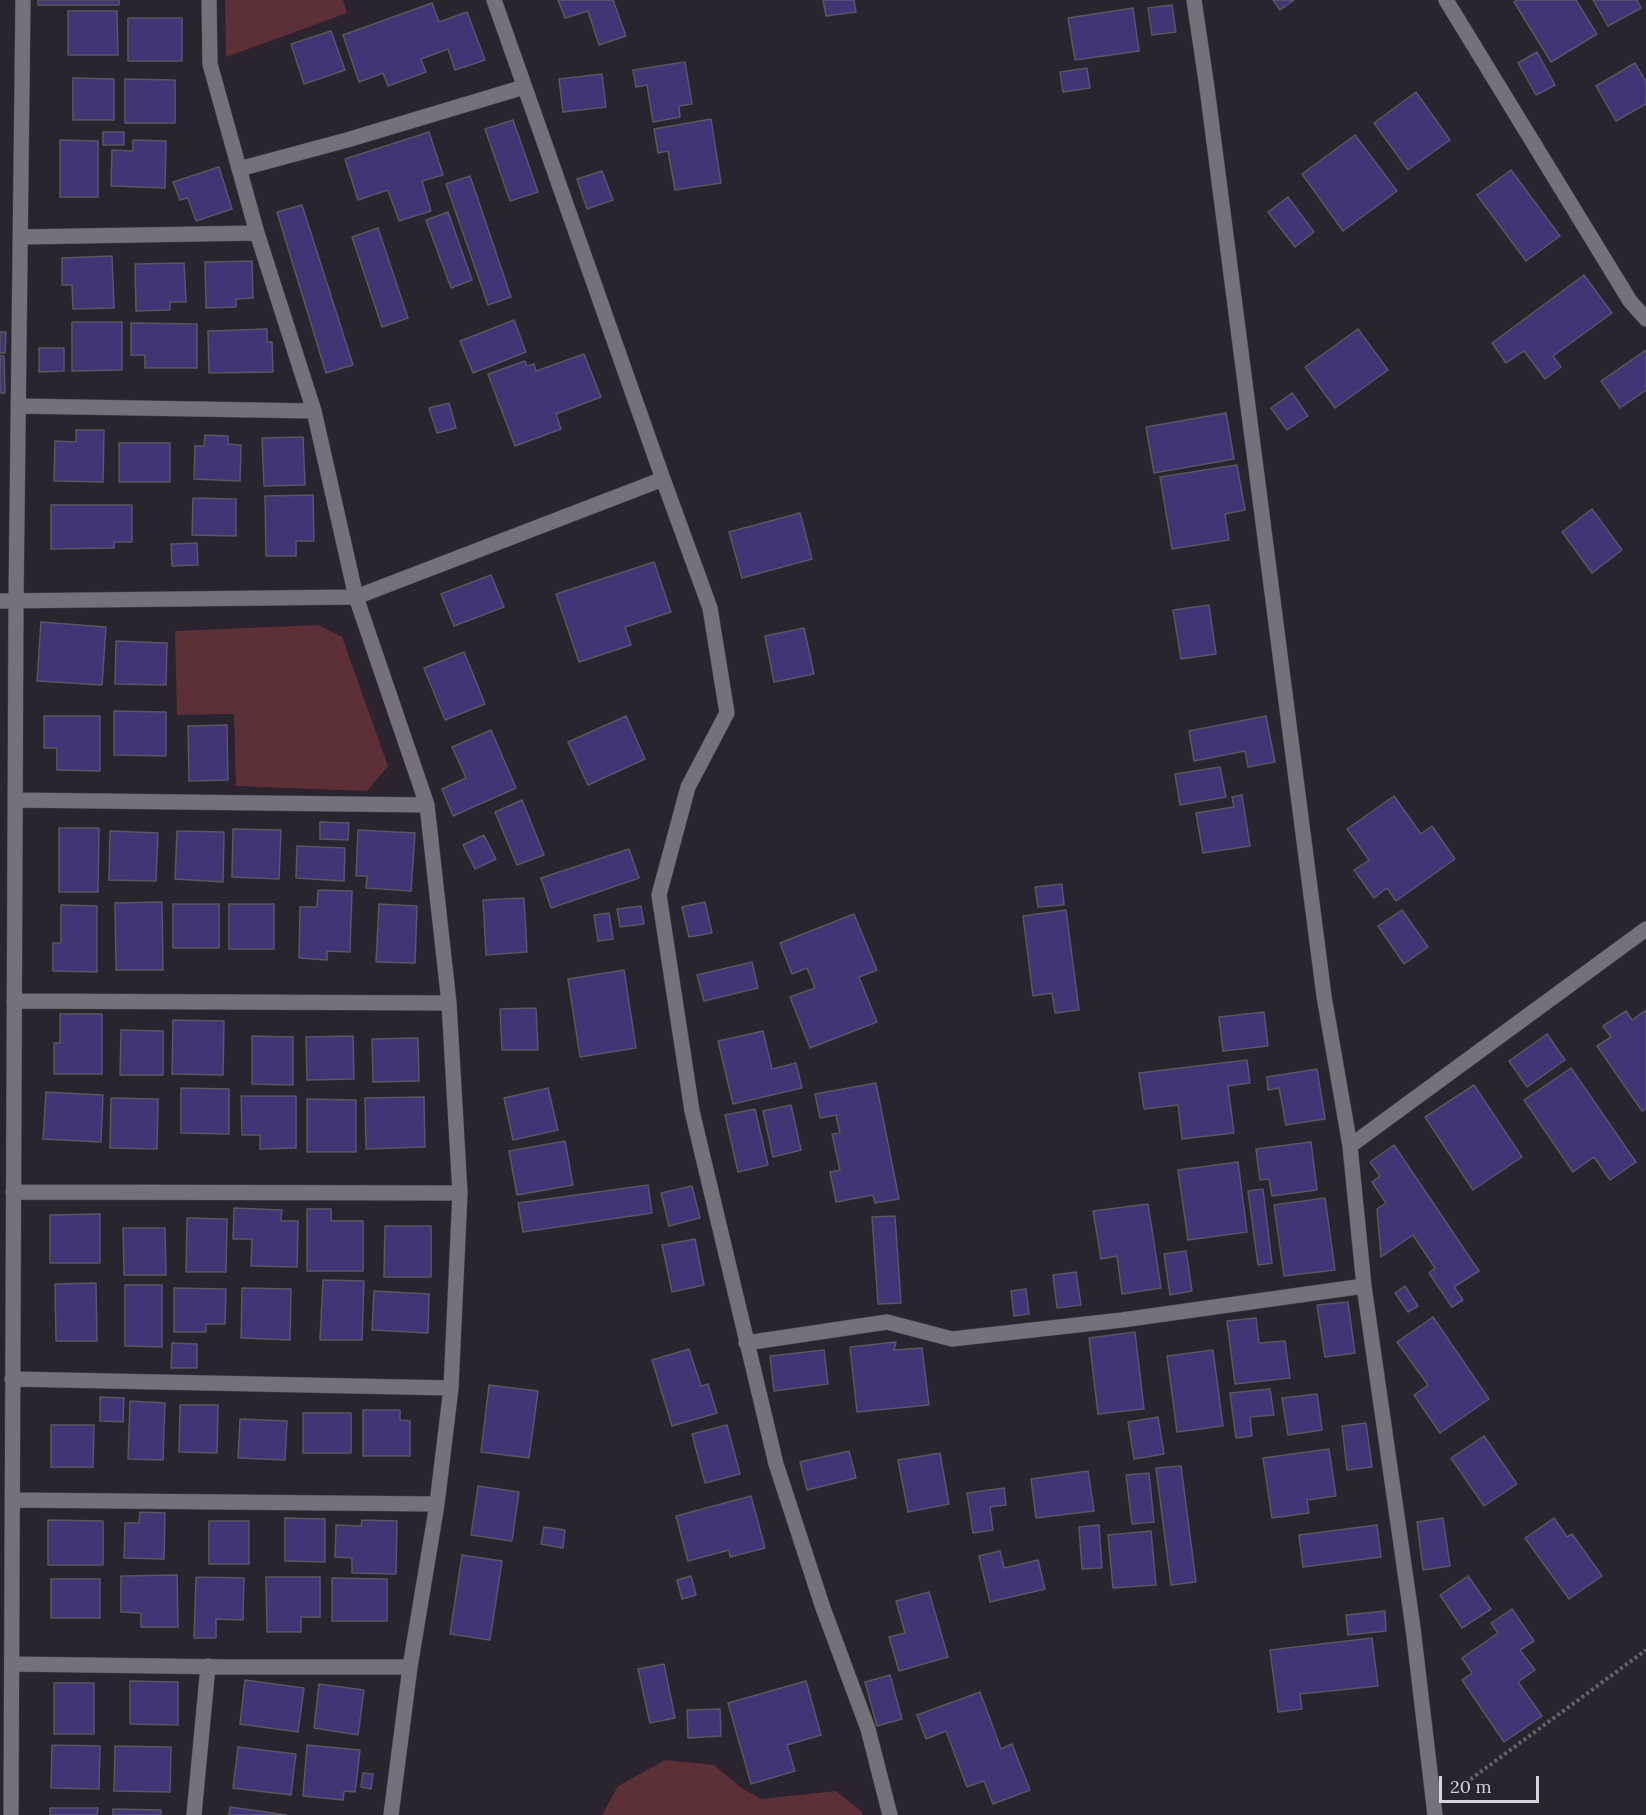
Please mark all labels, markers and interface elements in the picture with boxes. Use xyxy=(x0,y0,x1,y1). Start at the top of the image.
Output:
scale bar xyxy=(1442,1764,1542,1802)
text: 20 m xyxy=(1450,1775,1492,1798)

